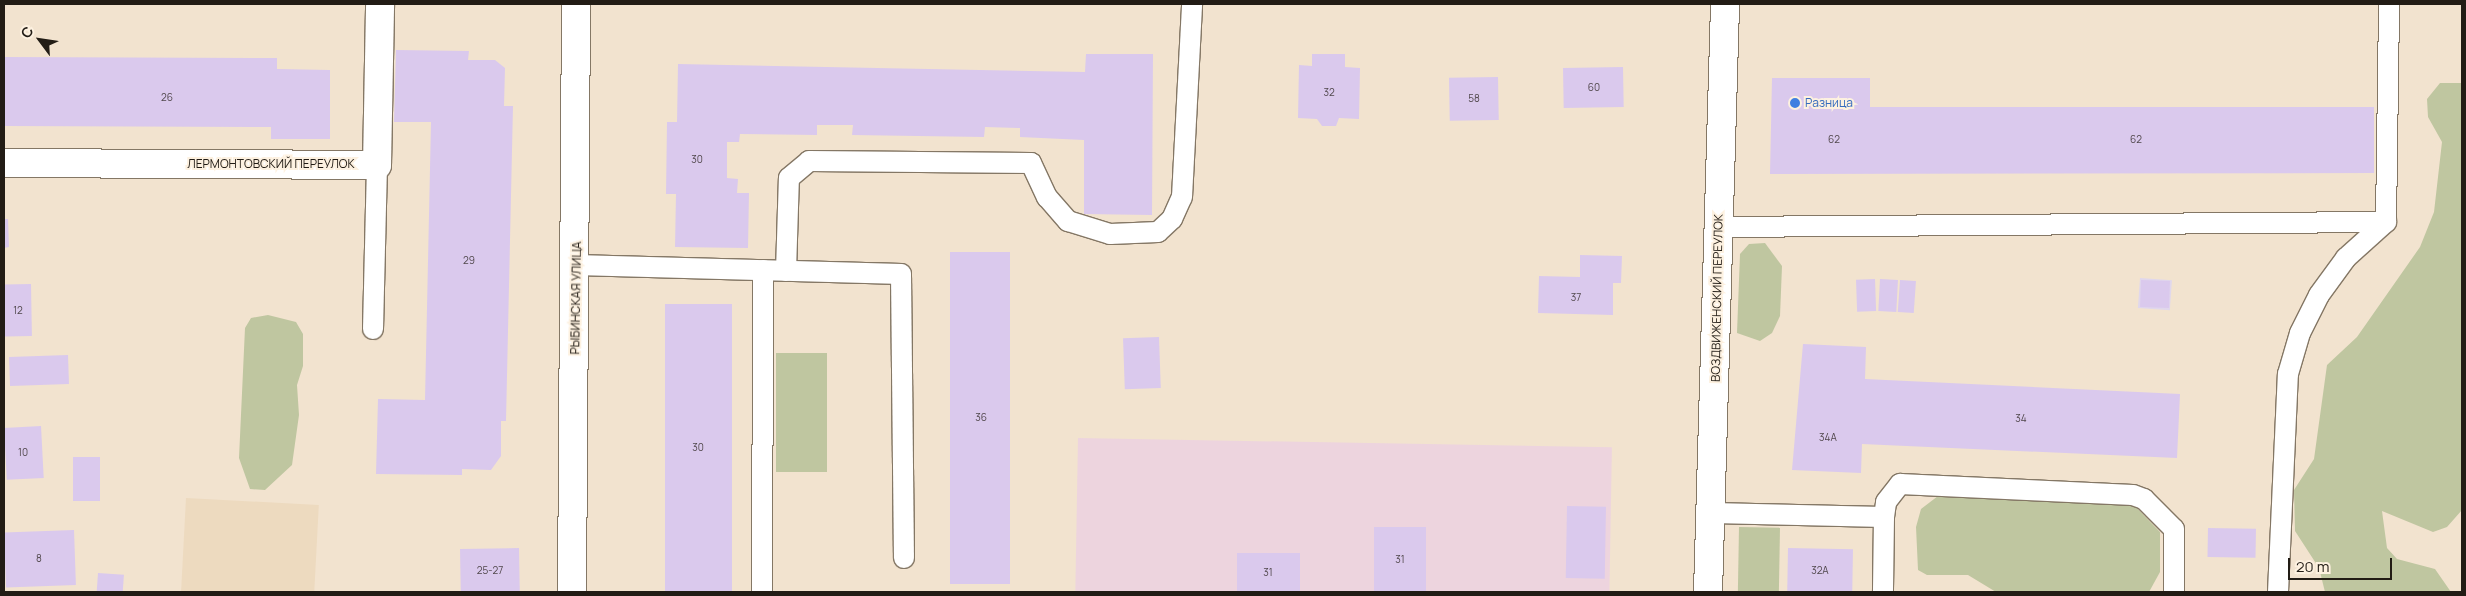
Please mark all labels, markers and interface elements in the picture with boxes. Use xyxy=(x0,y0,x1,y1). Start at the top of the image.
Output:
north arrow xyxy=(15,15,65,65)
text: С xyxy=(16,23,38,41)
house number: 60 xyxy=(1588,82,1600,94)
house number: 32 xyxy=(1323,87,1335,99)
house number: 26 xyxy=(161,92,173,104)
house number: 58 xyxy=(1468,93,1480,105)
place label: Разница xyxy=(1805,96,1853,110)
marker: Разница xyxy=(1789,97,1801,109)
house number: 62 xyxy=(1828,134,1840,146)
house number: 62 xyxy=(2130,134,2142,146)
house number: 30 xyxy=(691,154,703,166)
street label: ЛЕРМОНТОВСКИЙ ПЕРЕУЛОК xyxy=(187,157,355,171)
street label: ВОЗДВИЖЕНСКИЙ ПЕРЕУЛОК xyxy=(1708,214,1726,382)
street label: РЫБИНСКАЯ УЛИЦА xyxy=(568,241,584,355)
house number: 29 xyxy=(463,255,475,267)
house number: 37 xyxy=(1571,292,1581,304)
house number: 12 xyxy=(13,305,23,317)
house number: 36 xyxy=(975,412,987,424)
house number: 34 xyxy=(2015,413,2027,425)
house number: 34А xyxy=(1819,432,1837,444)
house number: 30 xyxy=(692,442,704,454)
house number: 10 xyxy=(18,447,28,459)
scale bar xyxy=(2291,548,2395,580)
house number: 8 xyxy=(36,553,42,565)
house number: 31 xyxy=(1395,554,1405,566)
text: 20 m xyxy=(2296,556,2329,577)
house number: 25-27 xyxy=(477,565,503,577)
house number: 32А xyxy=(1811,565,1829,577)
house number: 31 xyxy=(1263,567,1273,579)

